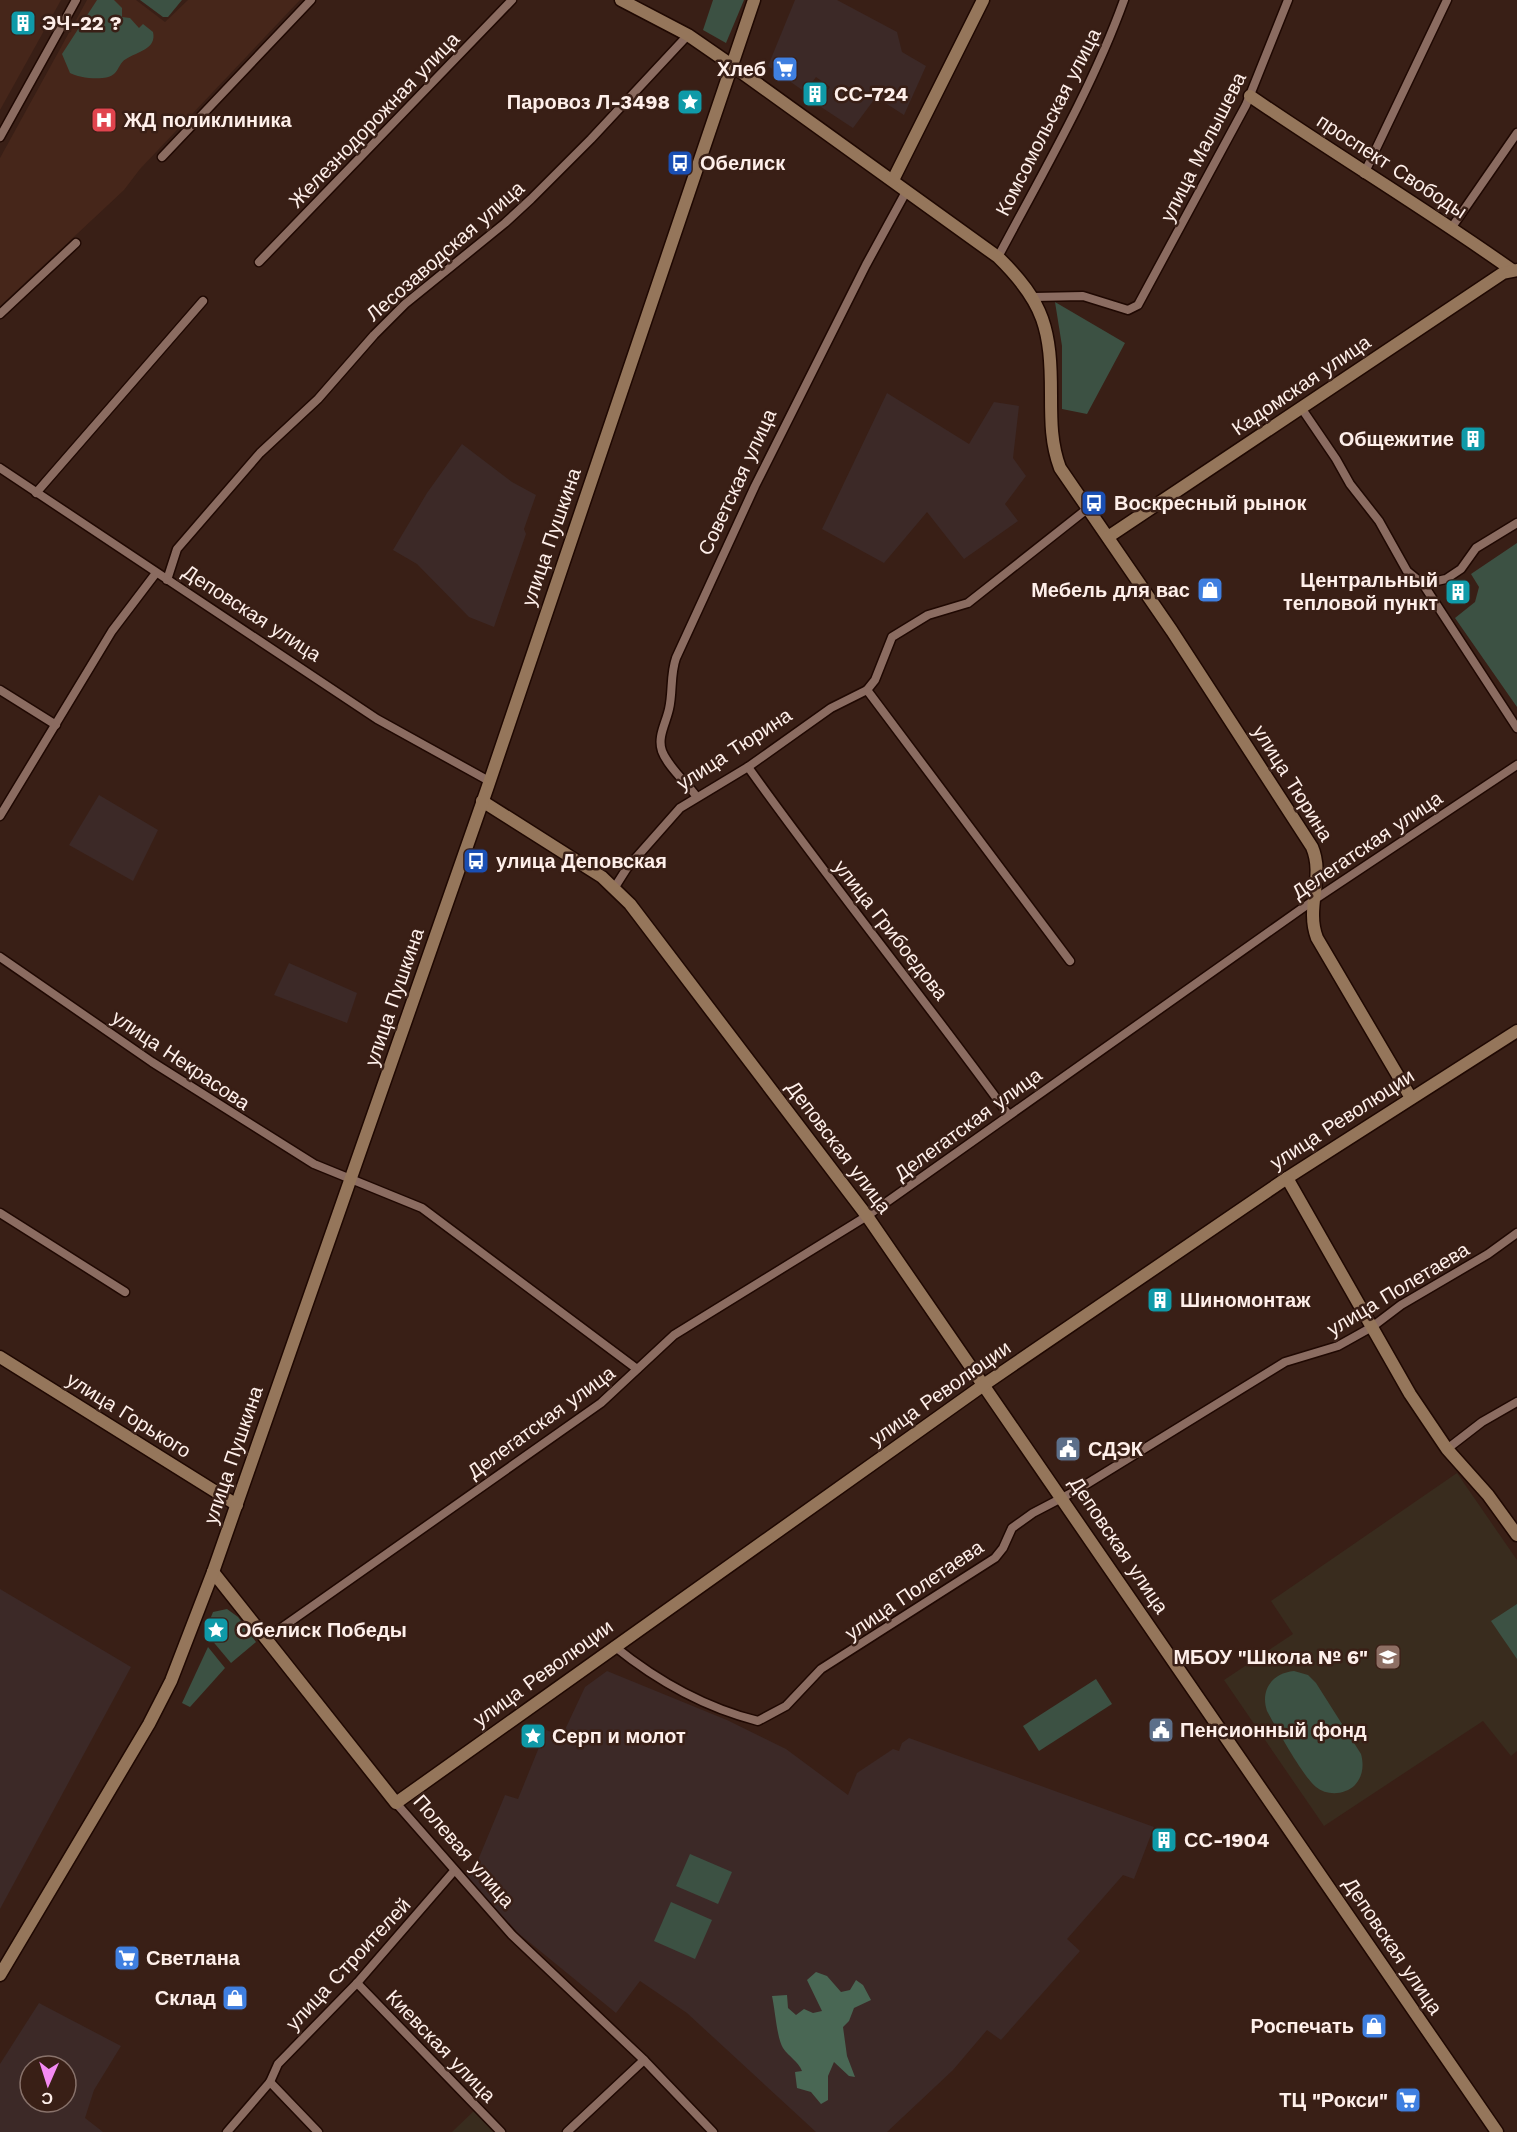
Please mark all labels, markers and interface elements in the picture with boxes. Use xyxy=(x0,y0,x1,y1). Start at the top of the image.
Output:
building icon: ЭЧ-22 ? xyxy=(8,8,38,38)
place label: ЭЧ-22 ? xyxy=(42,11,122,35)
street label: Комсомольская улица xyxy=(990,23,1106,220)
street label: Железнодорожная улица xyxy=(284,27,465,213)
supermarket icon: Хлеб xyxy=(770,54,800,84)
place label: Хлеб xyxy=(717,57,766,81)
street label: улица Малышева xyxy=(1155,67,1251,226)
building icon: СС-724 xyxy=(800,79,830,109)
place label: СС-724 xyxy=(834,82,908,106)
place icon: Паровоз Л-3498 xyxy=(675,87,705,117)
place label: Паровоз Л-3498 xyxy=(507,90,670,114)
hospital icon: ЖД поликлиника xyxy=(89,105,119,135)
place label: ЖД поликлиника xyxy=(123,108,292,132)
street label: проспект Свободы xyxy=(1312,109,1472,223)
bus stop icon: Обелиск xyxy=(665,148,695,178)
place label: Обелиск xyxy=(700,151,786,175)
street label: Лесозаводская улица xyxy=(361,175,530,326)
street label: Кадомская улица xyxy=(1227,329,1376,440)
street label: Советская улица xyxy=(693,404,782,559)
building icon: Общежитие xyxy=(1458,424,1488,454)
place label: Общежитие xyxy=(1339,427,1454,451)
street label: улица Пушкина xyxy=(516,464,586,609)
bus stop icon: Воскресный рынок xyxy=(1079,488,1109,518)
place label: Воскресный рынок xyxy=(1114,491,1307,515)
street label: Деповская улица xyxy=(178,559,326,667)
place label: Центральный тепловой пункт xyxy=(1283,568,1438,615)
shop icon: Мебель для вас xyxy=(1195,575,1225,605)
building icon: Центральный тепловой пункт xyxy=(1443,577,1473,607)
place label: Мебель для вас xyxy=(1031,578,1190,602)
street label: улица Тюрина xyxy=(672,702,797,795)
street label: улица Тюрина xyxy=(1248,720,1339,846)
street label: Делегатская улица xyxy=(1287,785,1447,904)
bus stop icon: улица Деповская xyxy=(461,846,491,876)
place label: улица Деповская xyxy=(496,849,667,873)
street label: улица Грибоедова xyxy=(829,855,954,1006)
street label: улица Пушкина xyxy=(359,924,429,1069)
street label: улица Некрасова xyxy=(107,1005,255,1116)
street label: Делегатская улица xyxy=(890,1062,1047,1185)
street label: улица Революции xyxy=(1265,1063,1419,1175)
street label: Деповская улица xyxy=(781,1076,897,1219)
street label: улица Полетаева xyxy=(1323,1237,1474,1341)
building icon: Шиномонтаж xyxy=(1145,1285,1175,1315)
place label: Шиномонтаж xyxy=(1180,1288,1311,1312)
street label: улица Революции xyxy=(865,1335,1015,1451)
street label: Делегатская улица xyxy=(463,1360,620,1483)
street label: улица Горького xyxy=(62,1367,196,1463)
street label: улица Пушкина xyxy=(198,1382,268,1527)
public building icon: СДЭК xyxy=(1053,1434,1083,1464)
place label: СДЭК xyxy=(1088,1437,1144,1461)
street label: Деповская улица xyxy=(1064,1472,1174,1619)
street label: улица Полетаева xyxy=(840,1534,988,1645)
street label: улица Революции xyxy=(468,1614,618,1732)
place icon: Обелиск Победы xyxy=(201,1615,231,1645)
place label: Обелиск Победы xyxy=(236,1618,407,1642)
school or university icon: МБОУ "Школа № 6" xyxy=(1373,1642,1403,1672)
place label: МБОУ "Школа № 6" xyxy=(1173,1645,1368,1669)
public building icon: Пенсионный фонд xyxy=(1146,1715,1176,1745)
place label: Пенсионный фонд xyxy=(1180,1718,1367,1742)
place icon: Серп и молот xyxy=(518,1721,548,1751)
place label: Серп и молот xyxy=(552,1724,686,1748)
street label: Полевая улица xyxy=(408,1790,520,1913)
building icon: СС-1904 xyxy=(1149,1825,1179,1855)
place label: СС-1904 xyxy=(1184,1828,1269,1852)
street label: Деповская улица xyxy=(1338,1873,1448,2020)
street label: улица Строителей xyxy=(281,1893,415,2035)
supermarket icon: Светлана xyxy=(112,1943,142,1973)
place label: Светлана xyxy=(146,1946,241,1970)
shop icon: Склад xyxy=(220,1983,250,2013)
street label: Киевская улица xyxy=(381,1985,501,2108)
place label: Склад xyxy=(155,1986,216,2010)
shop icon: Роспечать xyxy=(1359,2011,1389,2041)
place label: Роспечать xyxy=(1251,2014,1354,2038)
north arrow xyxy=(18,2054,78,2114)
supermarket icon: ТЦ "Рокси" xyxy=(1393,2085,1423,2115)
place label: ТЦ "Рокси" xyxy=(1279,2088,1388,2112)
text: С xyxy=(41,2089,54,2108)

